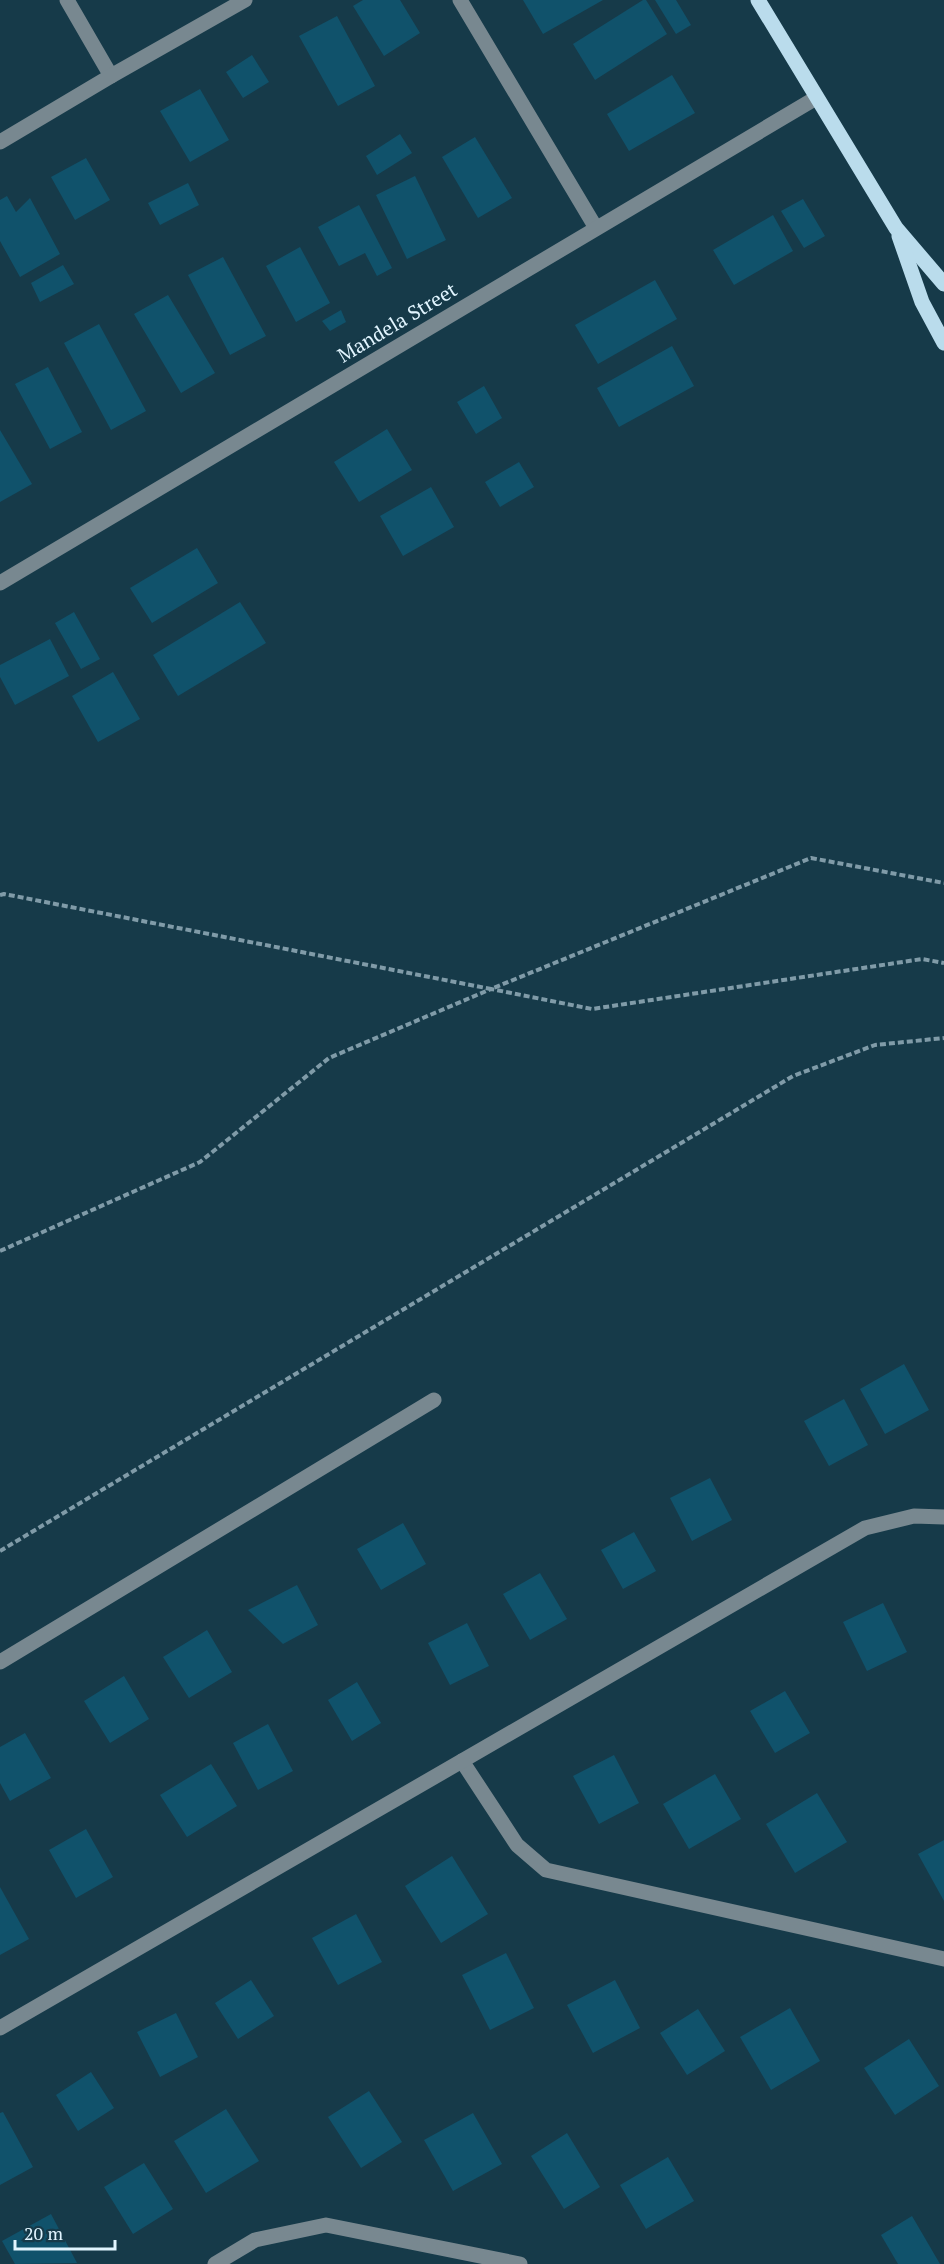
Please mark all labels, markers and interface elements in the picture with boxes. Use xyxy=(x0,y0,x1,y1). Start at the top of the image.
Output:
street label: Mandela Street xyxy=(332,275,462,368)
scale bar xyxy=(15,2213,116,2251)
text: 20 m xyxy=(24,2221,64,2245)

